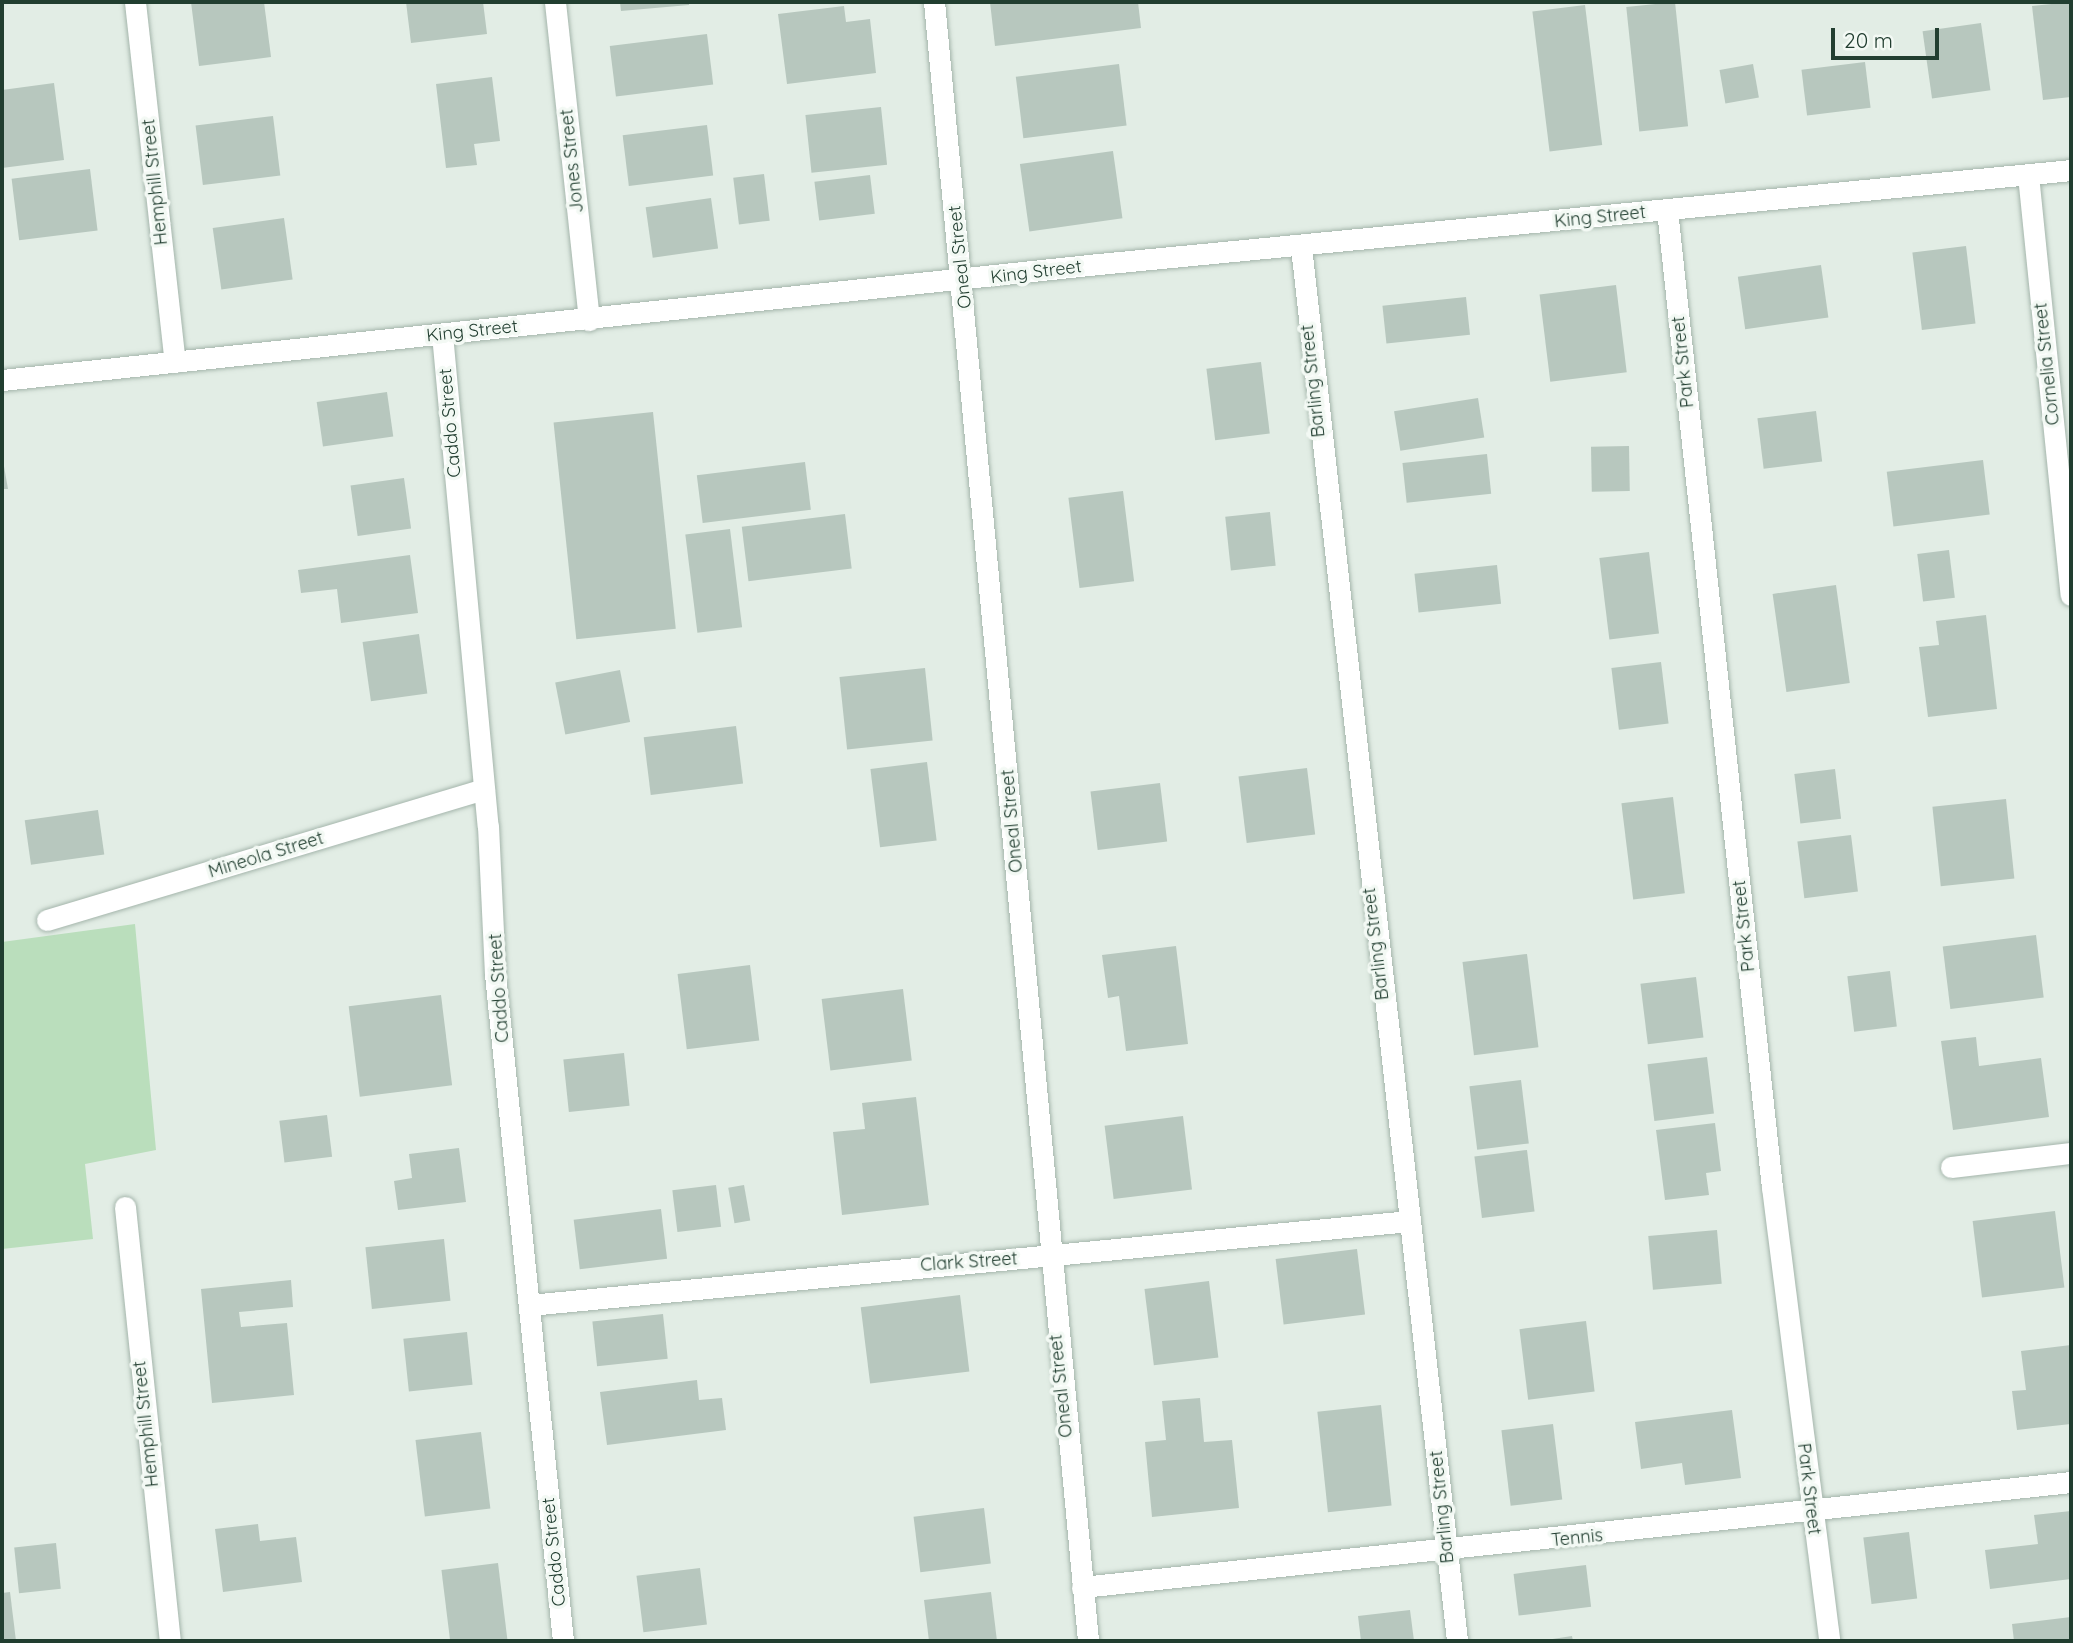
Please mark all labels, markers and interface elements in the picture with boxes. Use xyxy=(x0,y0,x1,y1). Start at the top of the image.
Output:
scale bar xyxy=(1835,14,1944,58)
text: 20 m xyxy=(1844,27,1893,53)
street label: Jones Street xyxy=(556,108,588,214)
street label: Hemphill Street xyxy=(138,118,172,246)
street label: King Street xyxy=(1553,201,1647,233)
street label: Oneal Street xyxy=(944,204,976,310)
street label: King Street xyxy=(989,256,1083,288)
street label: Cornelia Street xyxy=(2030,302,2064,426)
street label: King Street xyxy=(425,315,519,347)
street label: Park Street xyxy=(1667,315,1699,409)
street label: Barling Street xyxy=(1296,324,1330,438)
street label: Caddo Street xyxy=(434,368,466,478)
street label: Oneal Street xyxy=(997,768,1027,874)
street label: Mineola Street xyxy=(206,827,326,883)
street label: Park Street xyxy=(1728,879,1760,973)
street label: Barling Street xyxy=(1358,886,1394,1002)
street label: Caddo Street xyxy=(484,933,514,1043)
street label: Clark Street xyxy=(920,1248,1018,1276)
street label: Oneal Street xyxy=(1045,1333,1077,1439)
street label: Hemphill Street xyxy=(129,1360,163,1488)
street label: Park Street xyxy=(1793,1442,1825,1536)
street label: Barling Street xyxy=(1425,1450,1459,1564)
street label: Caddo Street xyxy=(538,1496,570,1608)
street label: Tennis xyxy=(1550,1525,1604,1551)

